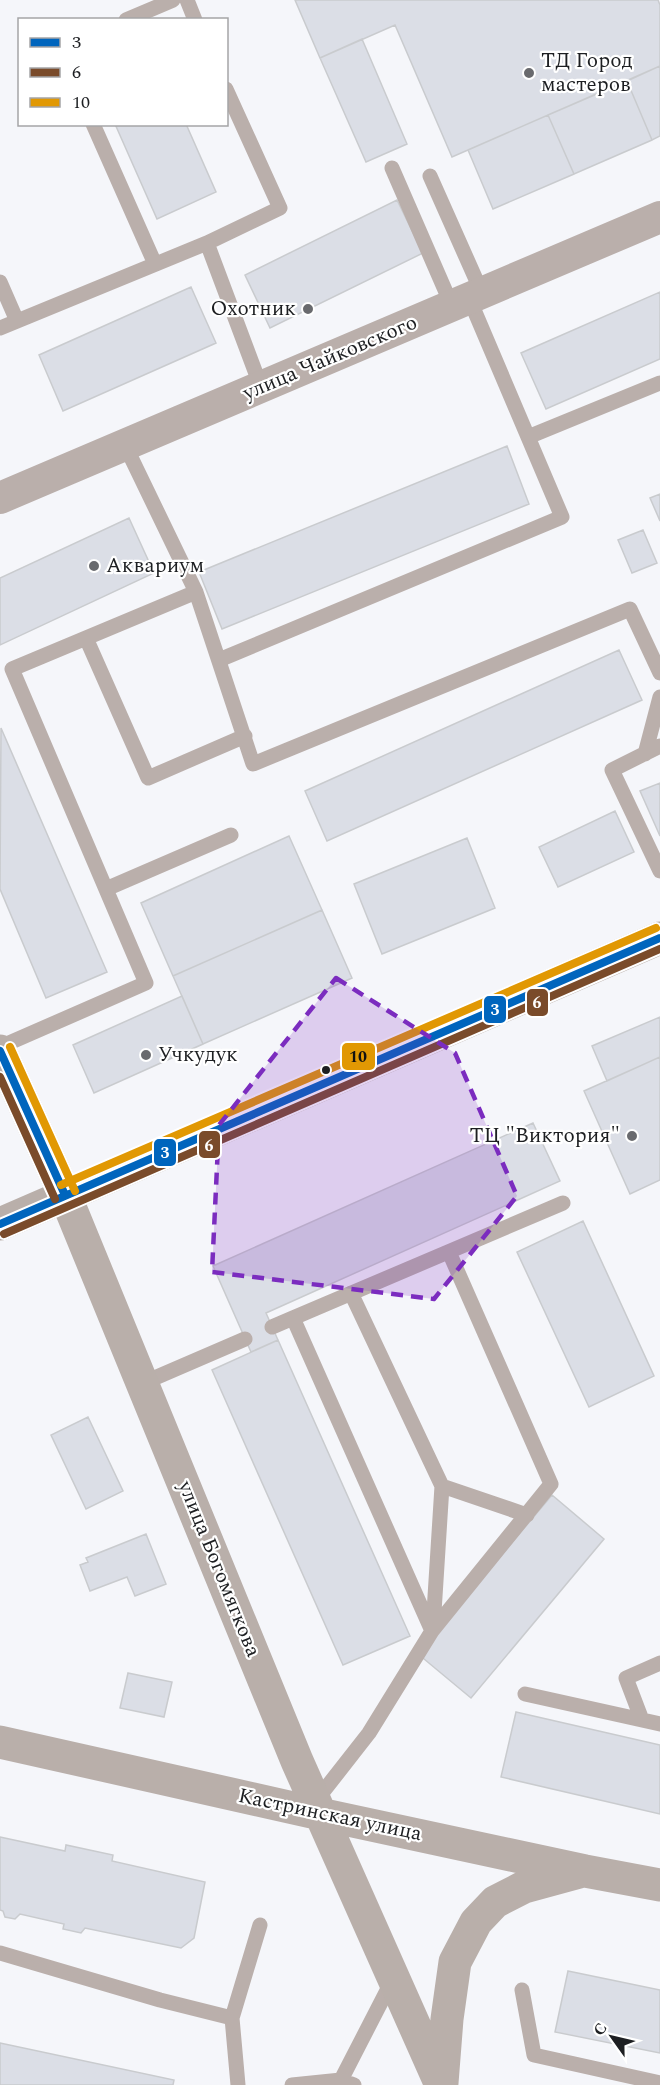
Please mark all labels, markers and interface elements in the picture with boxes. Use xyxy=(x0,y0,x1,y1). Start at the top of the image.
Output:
legend xyxy=(18,18,228,126)
text: 3 xyxy=(72,29,81,56)
place label: ТД Город мастеров xyxy=(541,45,633,101)
text: 6 xyxy=(72,59,81,86)
marker: ТД Город мастеров xyxy=(522,66,536,80)
text: 10 xyxy=(72,89,90,116)
place label: Охотник xyxy=(210,293,296,325)
marker: Охотник xyxy=(301,302,315,316)
street label: улица Чайковского xyxy=(237,307,422,410)
place label: Аквариум xyxy=(106,550,204,582)
marker: Аквариум xyxy=(87,559,101,573)
line badge: 6 xyxy=(526,988,549,1017)
text: 6 xyxy=(533,991,542,1015)
line badge: 3 xyxy=(483,995,507,1024)
text: 3 xyxy=(491,998,500,1022)
place label: Учкудук xyxy=(158,1039,238,1071)
line badge: 10 xyxy=(341,1042,376,1071)
text: 10 xyxy=(349,1045,367,1069)
marker: Учкудук xyxy=(139,1048,153,1062)
unlabelled marker xyxy=(320,1064,332,1076)
place label: ТЦ "Виктория" xyxy=(470,1120,620,1152)
marker: ТЦ "Виктория" xyxy=(625,1129,639,1143)
line badge: 6 xyxy=(198,1130,221,1159)
text: 6 xyxy=(205,1134,214,1158)
line badge: 3 xyxy=(153,1138,177,1167)
text: 3 xyxy=(161,1141,170,1165)
street label: улица Богомягкова xyxy=(169,1475,269,1663)
street label: Кастринская улица xyxy=(235,1780,426,1850)
north arrow xyxy=(582,2007,642,2067)
text: С xyxy=(587,2018,614,2041)

